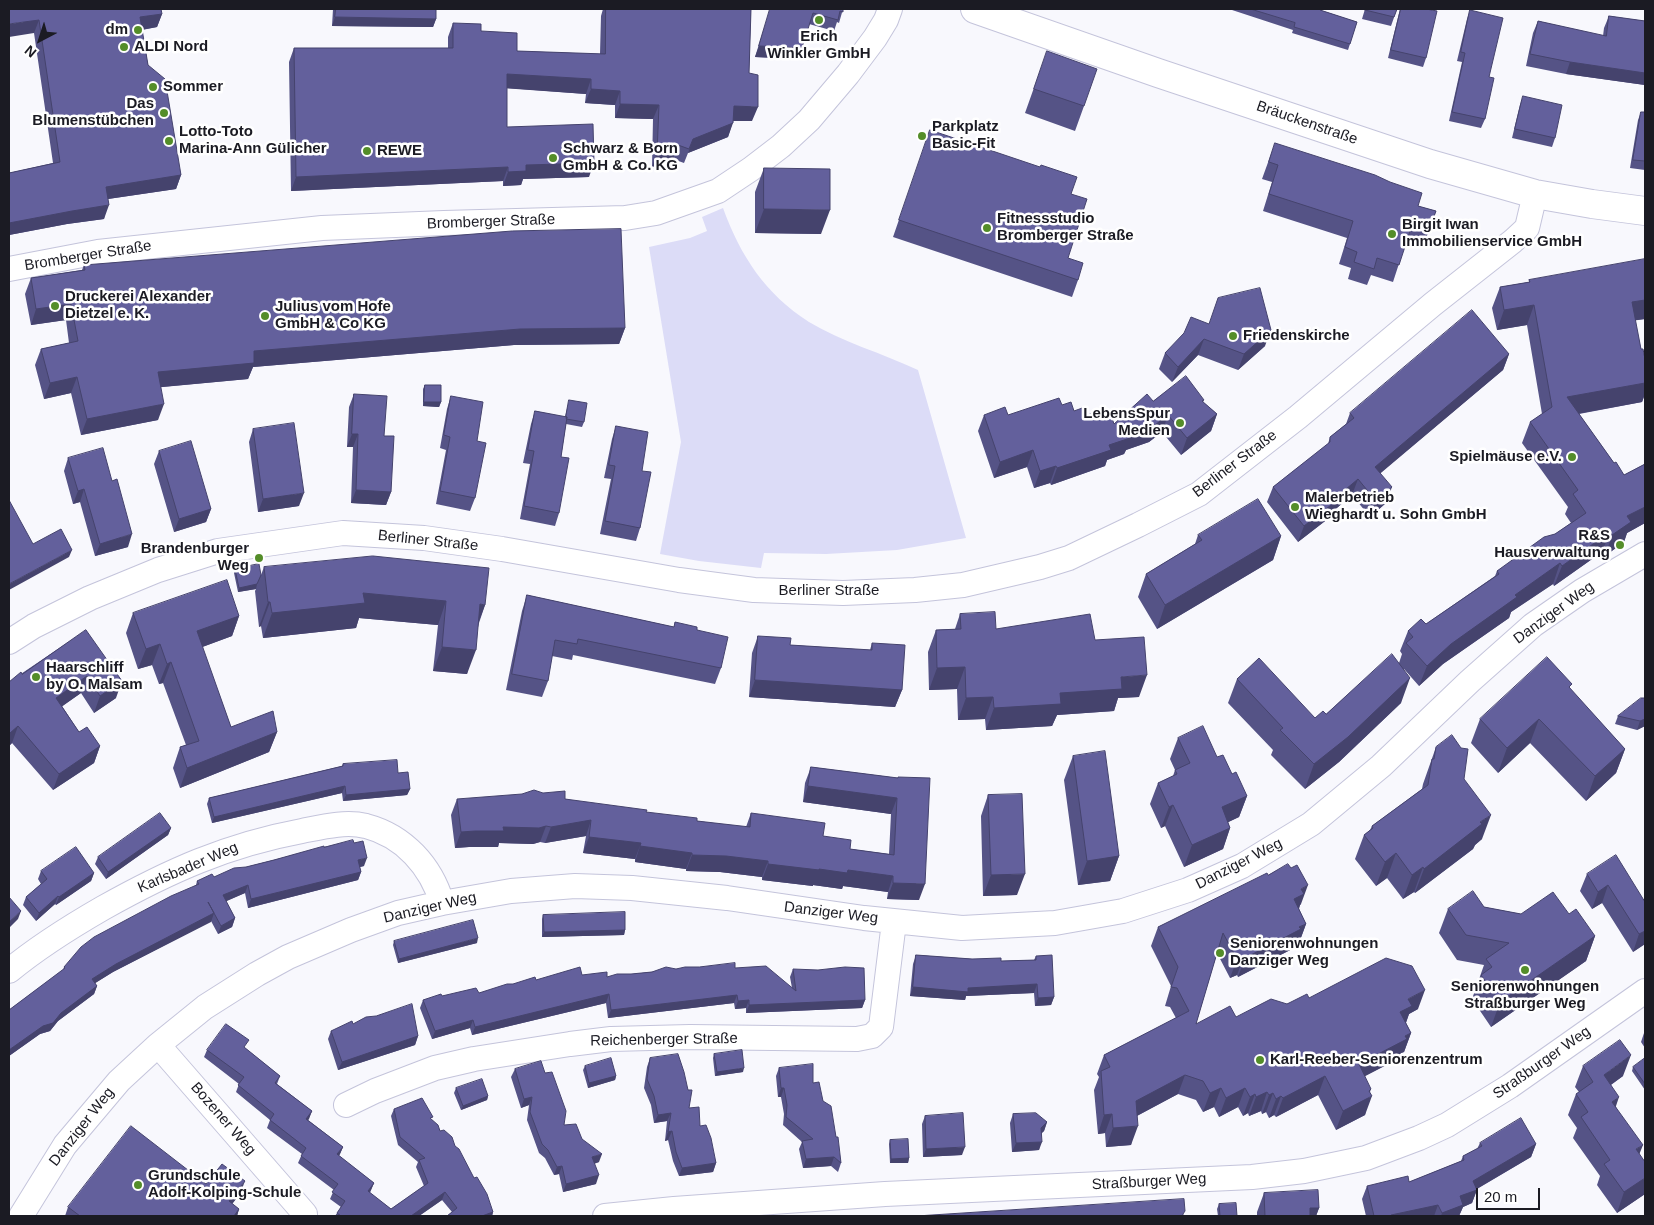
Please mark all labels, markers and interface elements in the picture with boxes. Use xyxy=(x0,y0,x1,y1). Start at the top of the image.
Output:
marker: Erich Winkler GmbH xyxy=(813,14,825,26)
north arrow xyxy=(15,15,65,65)
place label: dm xyxy=(106,21,128,39)
marker: dm xyxy=(132,24,144,36)
place label: Erich Winkler GmbH xyxy=(767,28,871,63)
place label: ALDI Nord xyxy=(134,38,208,56)
marker: ALDI Nord xyxy=(118,41,130,53)
text: N xyxy=(21,42,39,61)
place label: Sommer xyxy=(163,78,223,96)
marker: Sommer xyxy=(147,81,159,93)
place label: Das Blumenstübchen xyxy=(32,95,154,130)
street label: Bräuckenstraße xyxy=(1254,97,1360,149)
marker: Das Blumenstübchen xyxy=(158,107,170,119)
place label: Parkplatz Basic-Fit xyxy=(932,118,999,153)
place label: Lotto-Toto Marina-Ann Gülicher xyxy=(179,123,327,158)
marker: Parkplatz Basic-Fit xyxy=(916,130,928,142)
marker: Lotto-Toto Marina-Ann Gülicher xyxy=(163,135,175,147)
place label: Schwarz & Born GmbH & Co. KG xyxy=(563,140,678,175)
place label: REWE xyxy=(377,142,422,160)
marker: REWE xyxy=(361,145,373,157)
marker: Schwarz & Born GmbH & Co. KG xyxy=(547,152,559,164)
place label: Fitnessstudio Bromberger Straße xyxy=(997,210,1134,245)
street label: Bromberger Straße xyxy=(427,211,555,233)
place label: Birgit Iwan Immobilienservice GmbH xyxy=(1402,216,1582,251)
marker: Fitnessstudio Bromberger Straße xyxy=(981,222,993,234)
marker: Birgit Iwan Immobilienservice GmbH xyxy=(1386,228,1398,240)
street label: Bromberger Straße xyxy=(23,237,153,275)
place label: Druckerei Alexander Dietzel e. K. xyxy=(65,288,211,323)
place label: Julius vom Hofe GmbH & Co KG xyxy=(275,298,391,333)
marker: Druckerei Alexander Dietzel e. K. xyxy=(49,300,61,312)
marker: Julius vom Hofe GmbH & Co KG xyxy=(259,310,271,322)
place label: Friedenskirche xyxy=(1243,327,1350,345)
marker: Friedenskirche xyxy=(1227,330,1239,342)
place label: LebensSpur Medien xyxy=(1083,405,1170,440)
marker: LebensSpur Medien xyxy=(1174,417,1186,429)
street label: Berliner Straße xyxy=(1189,426,1281,502)
place label: Spielmäuse e.V. xyxy=(1449,448,1562,466)
marker: Spielmäuse e.V. xyxy=(1566,451,1578,463)
place label: Malerbetrieb Wieghardt u. Sohn GmbH xyxy=(1305,489,1487,524)
marker: Malerbetrieb Wieghardt u. Sohn GmbH xyxy=(1289,501,1301,513)
street label: Berliner Straße xyxy=(377,527,479,555)
place label: R&S Hausverwaltung xyxy=(1494,527,1610,562)
marker: R&S Hausverwaltung xyxy=(1614,539,1626,551)
place label: Brandenburger Weg xyxy=(141,540,249,575)
marker: Brandenburger Weg xyxy=(253,552,265,564)
street label: Danziger Weg xyxy=(1510,578,1598,648)
street label: Berliner Straße xyxy=(779,582,879,600)
place label: Haarschliff by O. Malsam xyxy=(46,659,143,694)
marker: Haarschliff by O. Malsam xyxy=(30,671,42,683)
street label: Danziger Weg xyxy=(1193,834,1285,894)
street label: Karlsbader Weg xyxy=(135,839,241,897)
street label: Danziger Weg xyxy=(382,889,478,927)
street label: Danziger Weg xyxy=(783,898,879,928)
place label: Seniorenwohnungen Danziger Weg xyxy=(1230,935,1378,970)
marker: Seniorenwohnungen Danziger Weg xyxy=(1214,947,1226,959)
marker: Seniorenwohnungen Straßburger Weg xyxy=(1519,964,1531,976)
place label: Seniorenwohnungen Straßburger Weg xyxy=(1451,978,1599,1013)
street label: Straßburger Weg xyxy=(1490,1023,1594,1103)
street label: Reichenberger Straße xyxy=(590,1030,738,1050)
place label: Karl-Reeber-Seniorenzentrum xyxy=(1270,1051,1483,1069)
marker: Karl-Reeber-Seniorenzentrum xyxy=(1254,1054,1266,1066)
street label: Bozener Weg xyxy=(186,1079,260,1159)
street label: Danziger Weg xyxy=(46,1084,118,1170)
place label: Grundschule Adolf-Kolping-Schule xyxy=(148,1167,301,1202)
street label: Straßburger Weg xyxy=(1091,1170,1207,1194)
scale bar xyxy=(1479,1178,1543,1210)
marker: Grundschule Adolf-Kolping-Schule xyxy=(132,1179,144,1191)
text: 20 m xyxy=(1484,1188,1517,1205)

